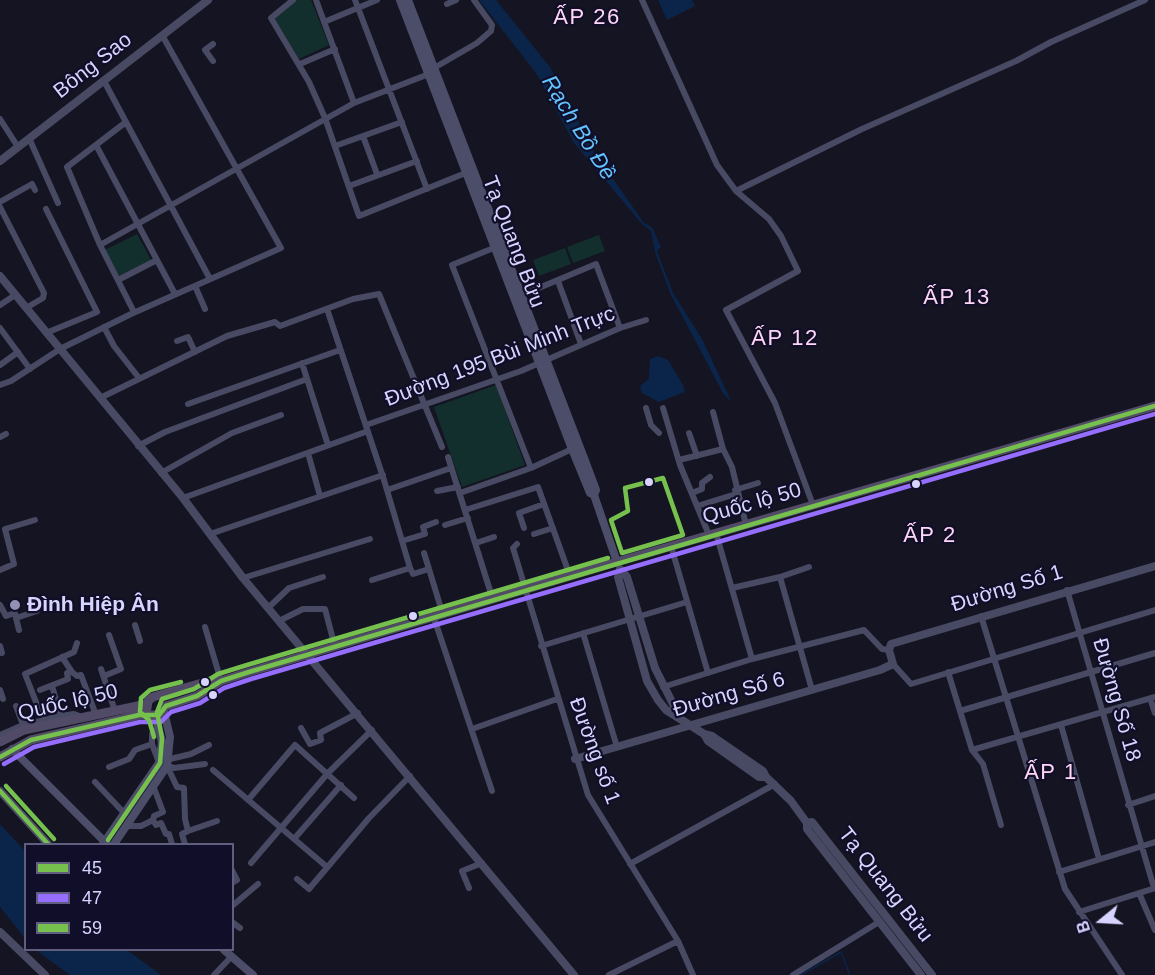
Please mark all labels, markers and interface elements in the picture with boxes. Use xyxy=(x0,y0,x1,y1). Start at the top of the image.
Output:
district label: ẤP 26 xyxy=(553,5,621,31)
street label: Bông Sao xyxy=(49,28,137,104)
water label: Rạch Bồ Đề xyxy=(535,71,621,185)
street label: Tạ Quang Bửu xyxy=(476,173,550,311)
district label: ẤP 13 xyxy=(923,285,991,311)
street label: Đường 195 Bùi Minh Trực xyxy=(381,301,619,413)
district label: ẤP 12 xyxy=(751,326,819,352)
unlabelled marker xyxy=(643,476,655,488)
street label: Quốc lộ 50 xyxy=(700,478,804,530)
unlabelled marker xyxy=(910,478,922,490)
district label: ẤP 2 xyxy=(903,523,957,549)
street label: Đường Số 1 xyxy=(948,560,1066,618)
place label: Đình Hiệp Ân xyxy=(27,592,159,618)
marker: Đình Hiệp Ân xyxy=(8,598,22,612)
unlabelled marker xyxy=(407,610,419,622)
street label: Đường Số 18 xyxy=(1086,635,1146,765)
street label: Đường Số 6 xyxy=(670,667,788,723)
unlabelled marker xyxy=(199,676,211,688)
street label: Quốc lộ 50 xyxy=(16,679,120,727)
unlabelled marker xyxy=(207,689,219,701)
street label: Đường số 1 xyxy=(563,694,625,808)
district label: ẤP 1 xyxy=(1024,760,1078,786)
street label: Tạ Quang Bửu xyxy=(832,822,938,948)
legend xyxy=(24,843,234,951)
text: 45 xyxy=(82,858,102,878)
text: 47 xyxy=(82,888,102,908)
north arrow xyxy=(1071,891,1131,951)
text: 59 xyxy=(82,918,102,938)
text: B xyxy=(1074,919,1093,935)

